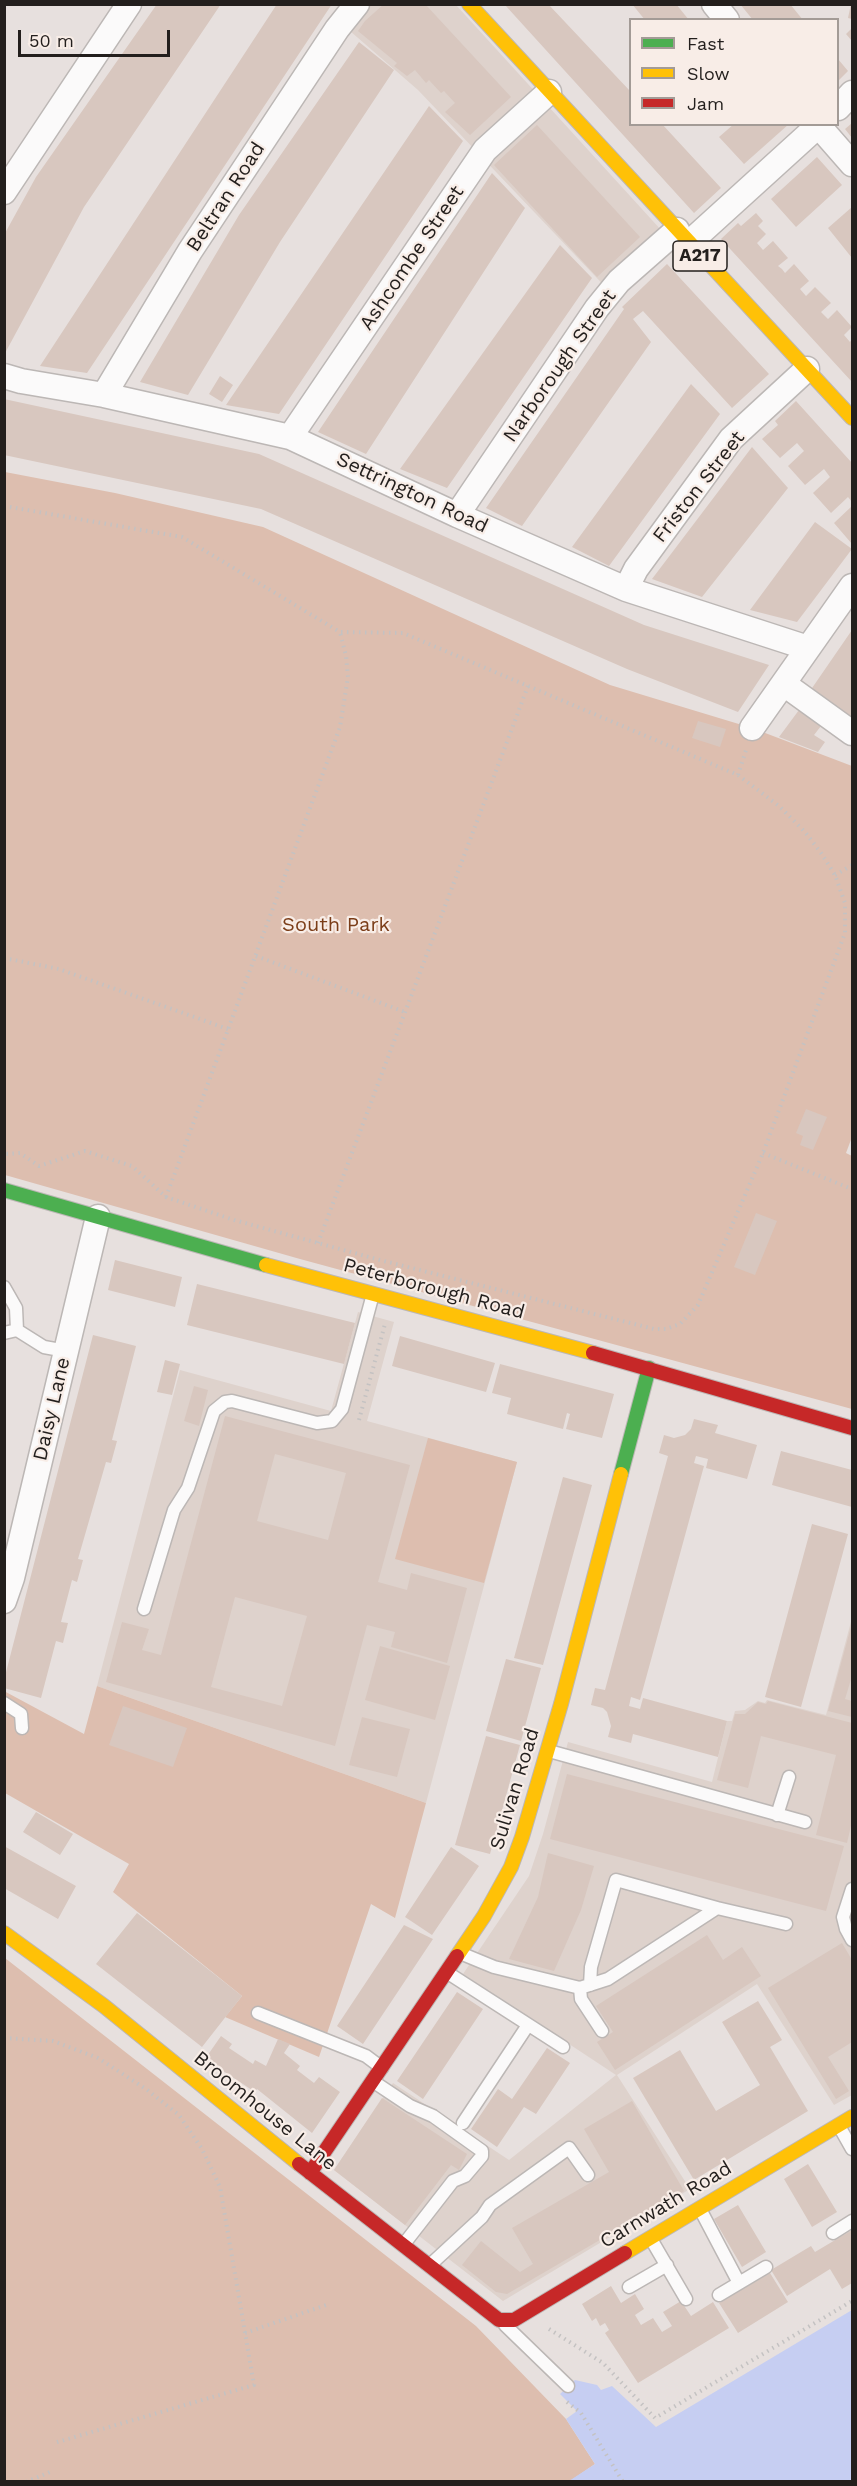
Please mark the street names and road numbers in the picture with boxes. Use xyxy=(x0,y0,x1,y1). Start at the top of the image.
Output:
street label: Beltran Road xyxy=(182,138,270,256)
street label: Ashcombe Street xyxy=(355,181,469,335)
road number: A217 xyxy=(673,241,727,271)
street label: Narborough Street xyxy=(498,285,622,447)
street label: Friston Street xyxy=(648,426,750,548)
street label: Settrington Road xyxy=(332,447,492,539)
street label: Peterborough Road xyxy=(341,1253,527,1325)
street label: Daisy Lane xyxy=(28,1355,76,1463)
street label: Sulivan Road xyxy=(485,1725,545,1853)
street label: Broomhouse Lane xyxy=(189,2046,341,2176)
street label: Carnwath Road xyxy=(596,2156,736,2254)

